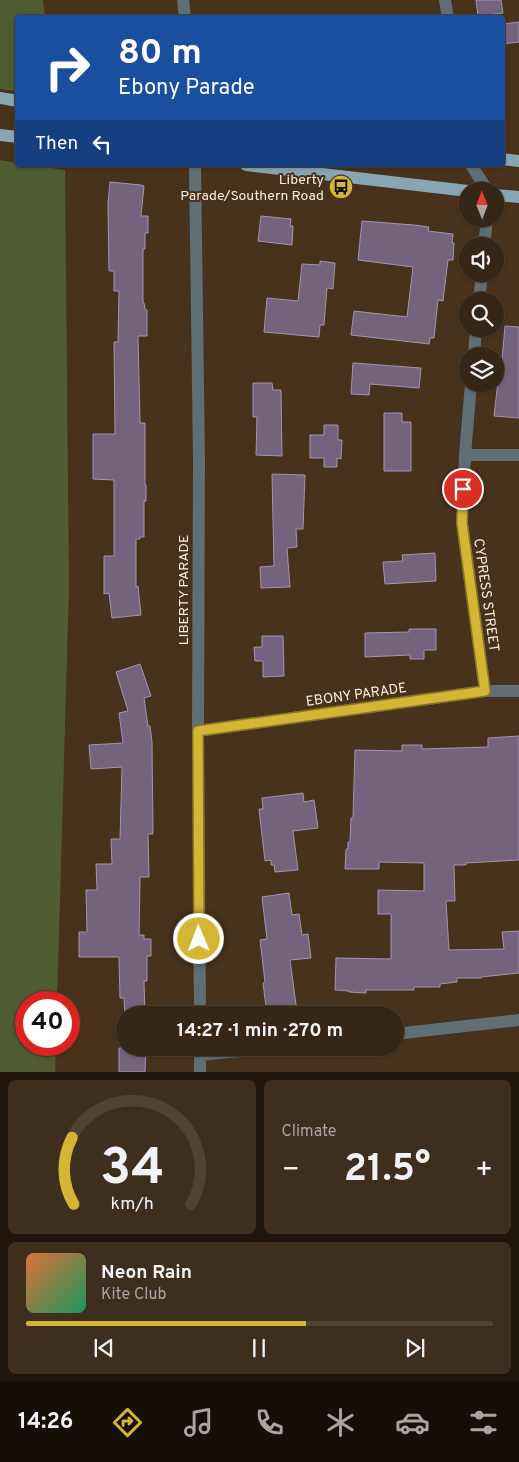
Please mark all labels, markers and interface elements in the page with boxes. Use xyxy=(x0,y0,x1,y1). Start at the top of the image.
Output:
text: 80 m xyxy=(118,32,202,76)
icon: right xyxy=(35,35,100,100)
text: Ebony Parade xyxy=(118,75,255,102)
icon: left xyxy=(88,130,116,158)
text: Then xyxy=(35,132,78,156)
place label: Liberty Parade/Southern Road xyxy=(180,172,324,205)
bus stop icon: Liberty Parade/Southern Road xyxy=(328,174,354,200)
north arrow xyxy=(459,182,504,228)
map controls xyxy=(459,182,504,392)
button: sound xyxy=(459,237,504,282)
button: search xyxy=(459,292,504,337)
button: layers xyxy=(459,347,504,392)
pin xyxy=(442,468,484,510)
icon: arrive xyxy=(449,475,477,503)
street label: LIBERTY PARADE xyxy=(176,535,193,645)
street label: CYPRESS STREET xyxy=(469,537,502,653)
street label: EBONY PARADE xyxy=(305,680,408,711)
position arrow xyxy=(172,912,224,964)
speed limit sign: 40 xyxy=(15,991,80,1056)
text: 14:27 · 1 min · 270 m xyxy=(177,1019,343,1043)
text: Climate xyxy=(282,1122,336,1142)
text: 34 xyxy=(99,1137,164,1203)
text: 21.5° xyxy=(344,1146,431,1195)
text: − xyxy=(282,1153,300,1189)
text: + xyxy=(475,1153,493,1189)
text: km/h xyxy=(110,1193,153,1216)
text: Neon Rain xyxy=(101,1261,192,1285)
text: Kite Club xyxy=(101,1285,166,1305)
icon: previous xyxy=(90,1334,118,1362)
icon: pause xyxy=(245,1334,273,1362)
icon: next xyxy=(401,1334,429,1362)
icon: directions xyxy=(110,1405,145,1440)
icon: music xyxy=(181,1405,216,1440)
icon: phone xyxy=(252,1405,287,1440)
icon: climate xyxy=(323,1405,358,1440)
icon: car xyxy=(395,1405,430,1440)
icon: filters xyxy=(466,1405,501,1440)
text: 14:26 xyxy=(18,1409,73,1436)

